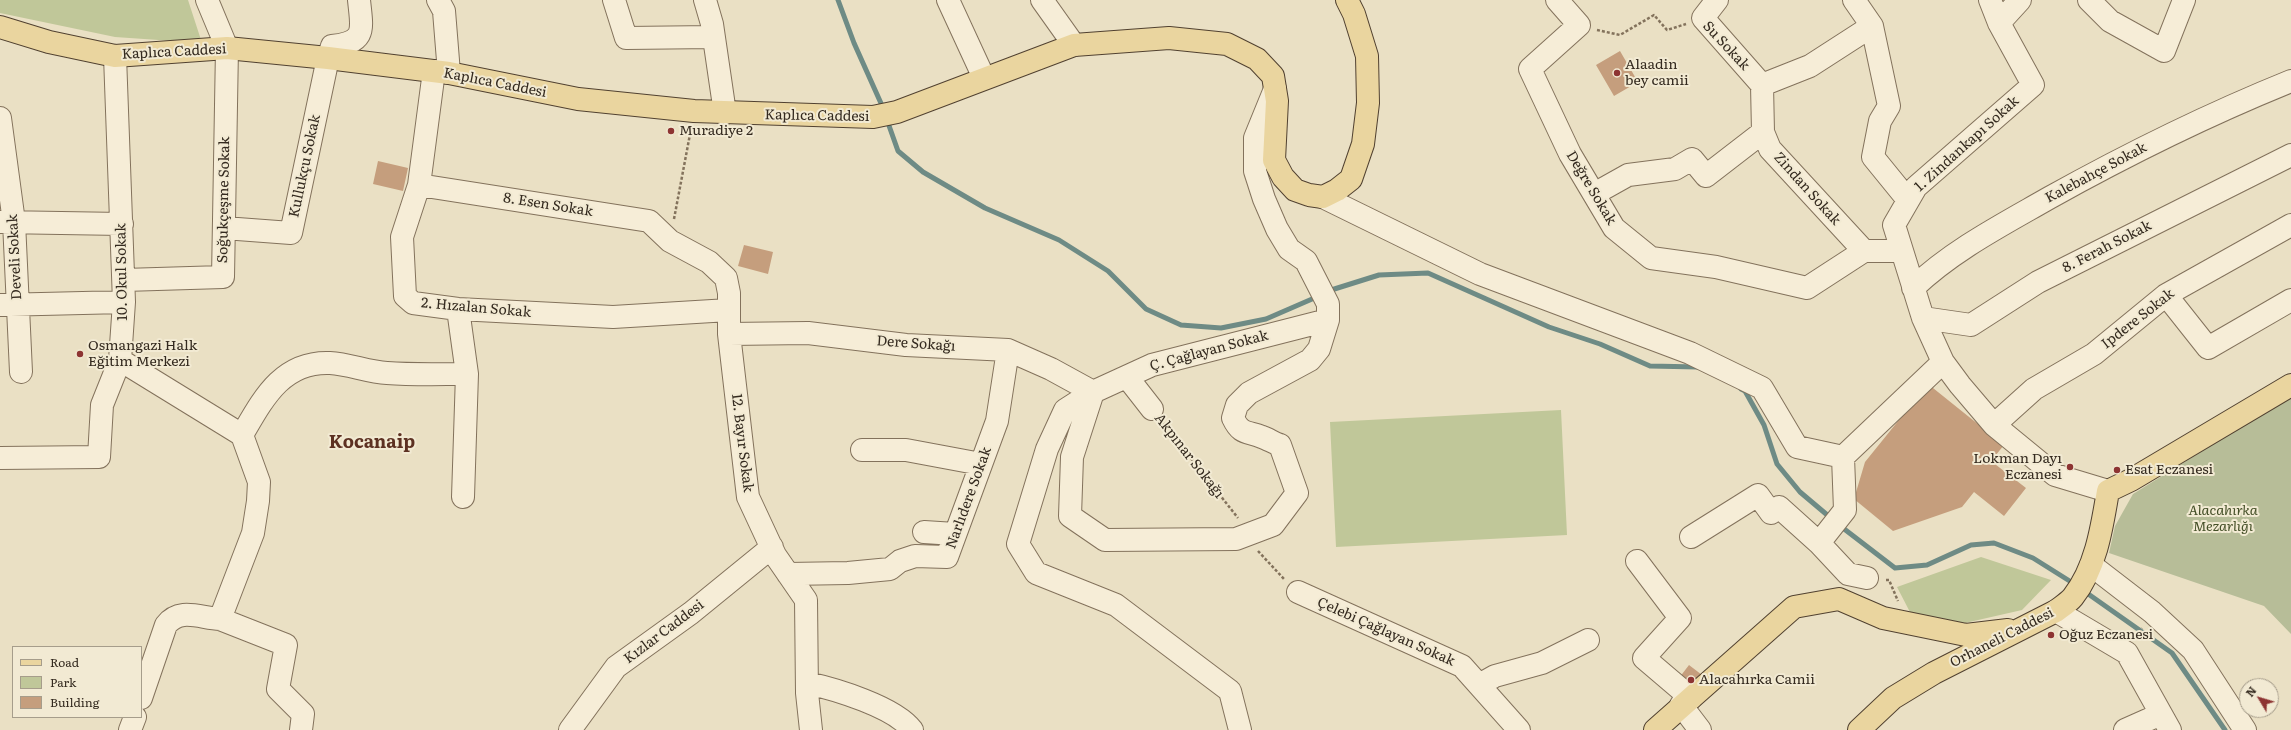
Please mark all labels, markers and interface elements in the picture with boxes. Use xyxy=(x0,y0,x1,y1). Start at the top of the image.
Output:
street label: Su Sokak xyxy=(1699,18,1753,74)
street label: Kaplıca Caddesi xyxy=(121,41,227,63)
place label: Alaadin bey camii xyxy=(1625,57,1689,90)
street label: Kaplıca Caddesi xyxy=(442,65,548,101)
marker: Alaadin bey camii xyxy=(1612,68,1622,78)
street label: 1. Zindankapı Sokak xyxy=(1911,93,2023,195)
street label: Kaplıca Caddesi xyxy=(764,107,870,125)
street label: Kullukçu Sokak xyxy=(286,113,324,219)
place label: Muradiye 2 xyxy=(679,123,753,139)
marker: Muradiye 2 xyxy=(666,126,676,136)
street label: Soğukçeşme Sokak xyxy=(214,137,234,263)
street label: Kalebahçe Sokak xyxy=(2042,139,2150,207)
street label: Değre Sokak xyxy=(1562,148,1620,228)
street label: Zindan Sokak xyxy=(1770,149,1844,229)
street label: 8. Esen Sokak xyxy=(502,190,594,220)
street label: Develi Sokak xyxy=(4,214,26,300)
street label: 8. Ferah Sokak xyxy=(2060,217,2154,277)
street label: 10. Okul Sokak xyxy=(113,223,131,321)
street label: Ipdere Sokak xyxy=(2098,285,2178,353)
street label: 2. Hızalan Sokak xyxy=(420,295,532,321)
street label: Ç. Çağlayan Sokak xyxy=(1148,327,1270,375)
street label: Dere Sokağı xyxy=(876,333,956,355)
place label: Osmangazi Halk Eğitim Merkezi xyxy=(88,338,197,370)
marker: Osmangazi Halk Eğitim Merkezi xyxy=(75,349,85,359)
street label: 12. Bayır Sokak xyxy=(728,393,756,493)
street label: Akpınar Sokağı xyxy=(1151,410,1227,502)
district label: Kocanaip xyxy=(329,432,415,454)
street label: Narlıdere Sokak xyxy=(943,445,995,551)
place label: Lokman Dayı Eczanesi xyxy=(1973,451,2062,484)
marker: Lokman Dayı Eczanesi xyxy=(2065,462,2075,472)
place label: Esat Eczanesi xyxy=(2125,462,2213,478)
marker: Esat Eczanesi xyxy=(2112,465,2122,475)
park label: Alacahırka Mezarlığı xyxy=(2188,503,2258,536)
street label: Çelebi Çağlayan Sokak xyxy=(1315,594,1457,670)
street label: Kızlar Caddesi xyxy=(621,597,707,667)
street label: Orhaneli Caddesi xyxy=(1947,605,2057,671)
place label: Oğuz Eczanesi xyxy=(2059,627,2153,643)
marker: Oğuz Eczanesi xyxy=(2046,630,2056,640)
legend xyxy=(12,646,142,718)
text: Road xyxy=(50,653,79,671)
place label: Alacahırka Camii xyxy=(1699,672,1815,688)
text: Park xyxy=(50,673,76,691)
marker: Alacahırka Camii xyxy=(1686,675,1696,685)
north arrow xyxy=(2239,678,2279,718)
text: N xyxy=(2241,683,2259,700)
text: Building xyxy=(50,693,99,711)

